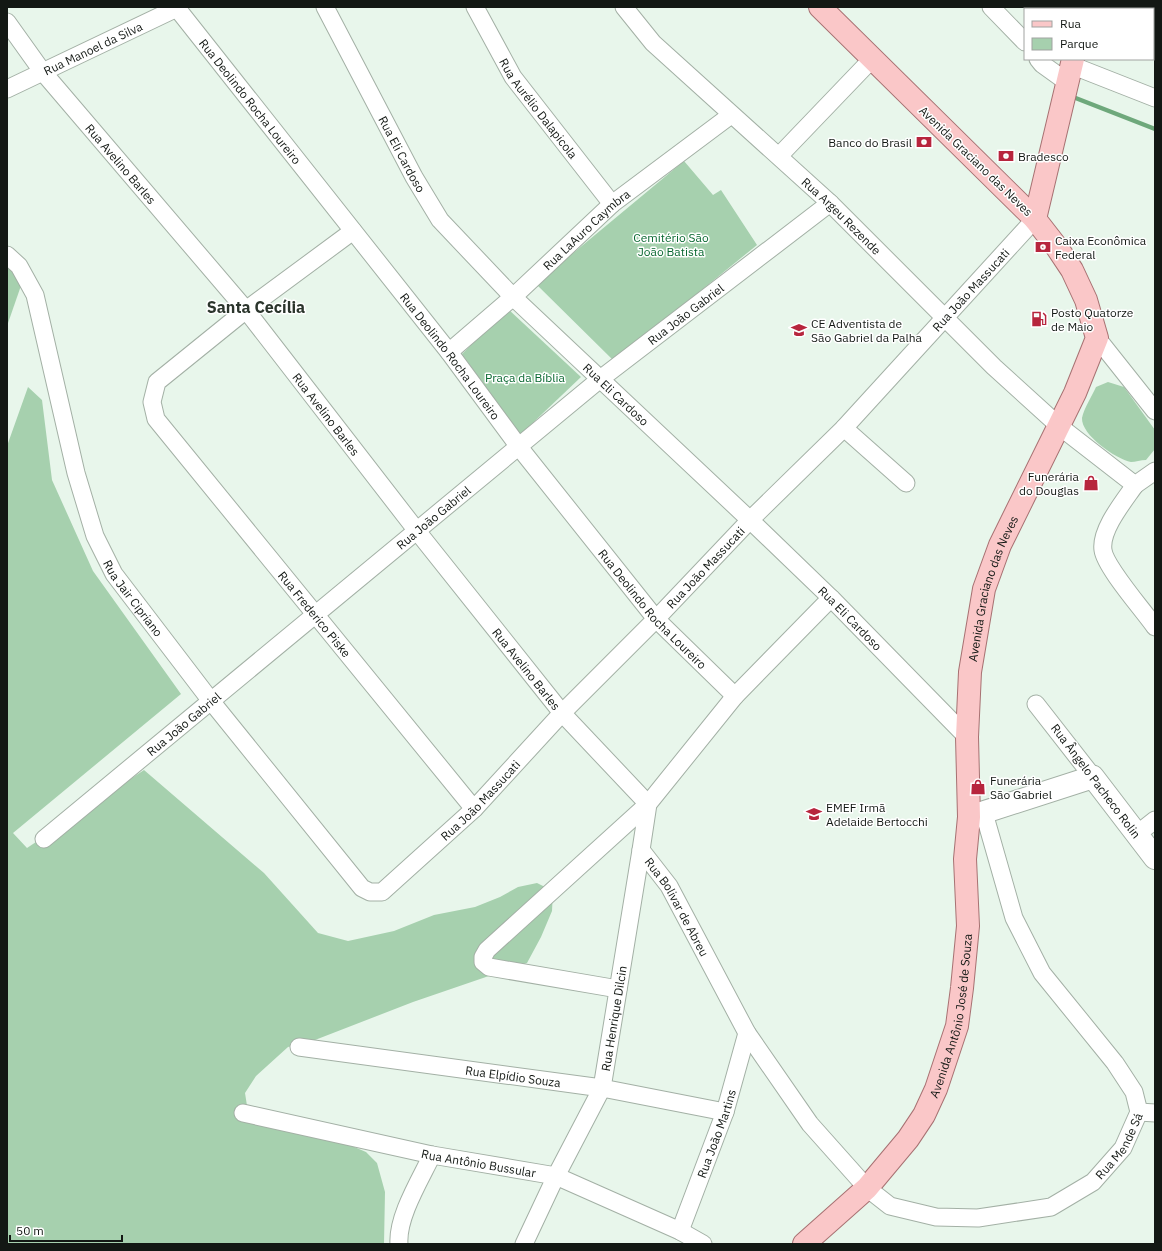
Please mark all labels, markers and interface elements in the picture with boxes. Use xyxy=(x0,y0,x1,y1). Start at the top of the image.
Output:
legend xyxy=(1024,8,1154,60)
text: Rua xyxy=(1060,16,1081,31)
street label: Rua Manoel da Silva xyxy=(41,18,145,78)
street label: Rua Deolindo Rocha Loureiro xyxy=(196,35,305,167)
text: Parque xyxy=(1060,36,1099,51)
street label: Rua Aurélio Dalapicola xyxy=(497,55,581,162)
street label: Avenida Graciano das Neves xyxy=(916,103,1036,219)
street label: Rua Eli Cardoso xyxy=(376,113,429,195)
street label: Rua Avelino Barles xyxy=(83,120,160,207)
bank icon: Banco do Brasil xyxy=(915,133,933,151)
place label: Banco do Brasil xyxy=(828,135,912,150)
bank icon: Bradesco xyxy=(997,147,1015,165)
place label: Bradesco xyxy=(1018,149,1069,164)
street label: Rua Argeu Rezende xyxy=(799,174,885,258)
street label: Rua LaAuro Caymbra xyxy=(539,186,633,273)
park label: Cemitério São João Batista xyxy=(633,230,709,259)
place label: Caixa Econômica Federal xyxy=(1055,233,1147,262)
bank icon: Caixa Econômica Federal xyxy=(1034,238,1052,256)
street label: Rua João Massucati xyxy=(929,245,1012,334)
street label: Rua João Gabriel xyxy=(644,280,726,348)
street label: Rua Deolindo Rocha Loureiro xyxy=(397,289,504,423)
district label: Santa Cecília xyxy=(207,297,305,317)
place label: Posto Quatorze de Maio xyxy=(1051,305,1134,334)
fuel station icon: Posto Quatorze de Maio xyxy=(1030,310,1048,328)
place label: CE Adventista de São Gabriel da Palha xyxy=(811,316,923,345)
school or university icon: CE Adventista de São Gabriel da Palha xyxy=(790,321,808,339)
street label: Rua Eli Cardoso xyxy=(580,360,652,429)
street label: Rua Avelino Barles xyxy=(290,370,363,459)
park label: Praça da Bíblia xyxy=(485,370,566,385)
place label: Funerária do Douglas xyxy=(1019,469,1080,498)
shop icon: Funerária do Douglas xyxy=(1082,474,1100,492)
street label: Rua João Gabriel xyxy=(393,482,473,552)
street label: Avenida Graciano das Neves xyxy=(964,513,1021,663)
street label: Rua João Massucati xyxy=(663,523,747,611)
street label: Rua Deolindo Rocha Loureiro xyxy=(595,546,710,672)
street label: Rua Jair Cipriano xyxy=(101,557,166,639)
street label: Rua Frederico Piske xyxy=(275,568,355,660)
street label: Rua Eli Cardoso xyxy=(815,583,886,654)
street label: Rua Avelino Barles xyxy=(490,625,564,713)
street label: Rua João Gabriel xyxy=(143,689,224,759)
street label: Rua Ângelo Pacheco Rolin xyxy=(1048,721,1144,841)
street label: Rua João Massucati xyxy=(437,757,523,843)
place label: Funerária São Gabriel xyxy=(990,773,1052,802)
shop icon: Funerária São Gabriel xyxy=(969,778,987,796)
place label: EMEF Irmã Adelaide Bertocchi xyxy=(826,800,928,829)
school or university icon: EMEF Irmã Adelaide Bertocchi xyxy=(805,805,823,823)
street label: Rua Bolivar de Abreu xyxy=(642,854,712,959)
street label: Avenida Antônio José de Souza xyxy=(926,932,975,1100)
street label: Rua Henrique Dilcin xyxy=(597,965,629,1072)
street label: Rua Elpídio Souza xyxy=(464,1062,562,1090)
street label: Rua João Martins xyxy=(693,1087,739,1180)
street label: Rua Mende Sá xyxy=(1092,1110,1146,1182)
street label: Rua Antônio Bussular xyxy=(420,1145,538,1180)
scale bar xyxy=(10,1217,122,1243)
text: 50 m xyxy=(16,1223,44,1238)

